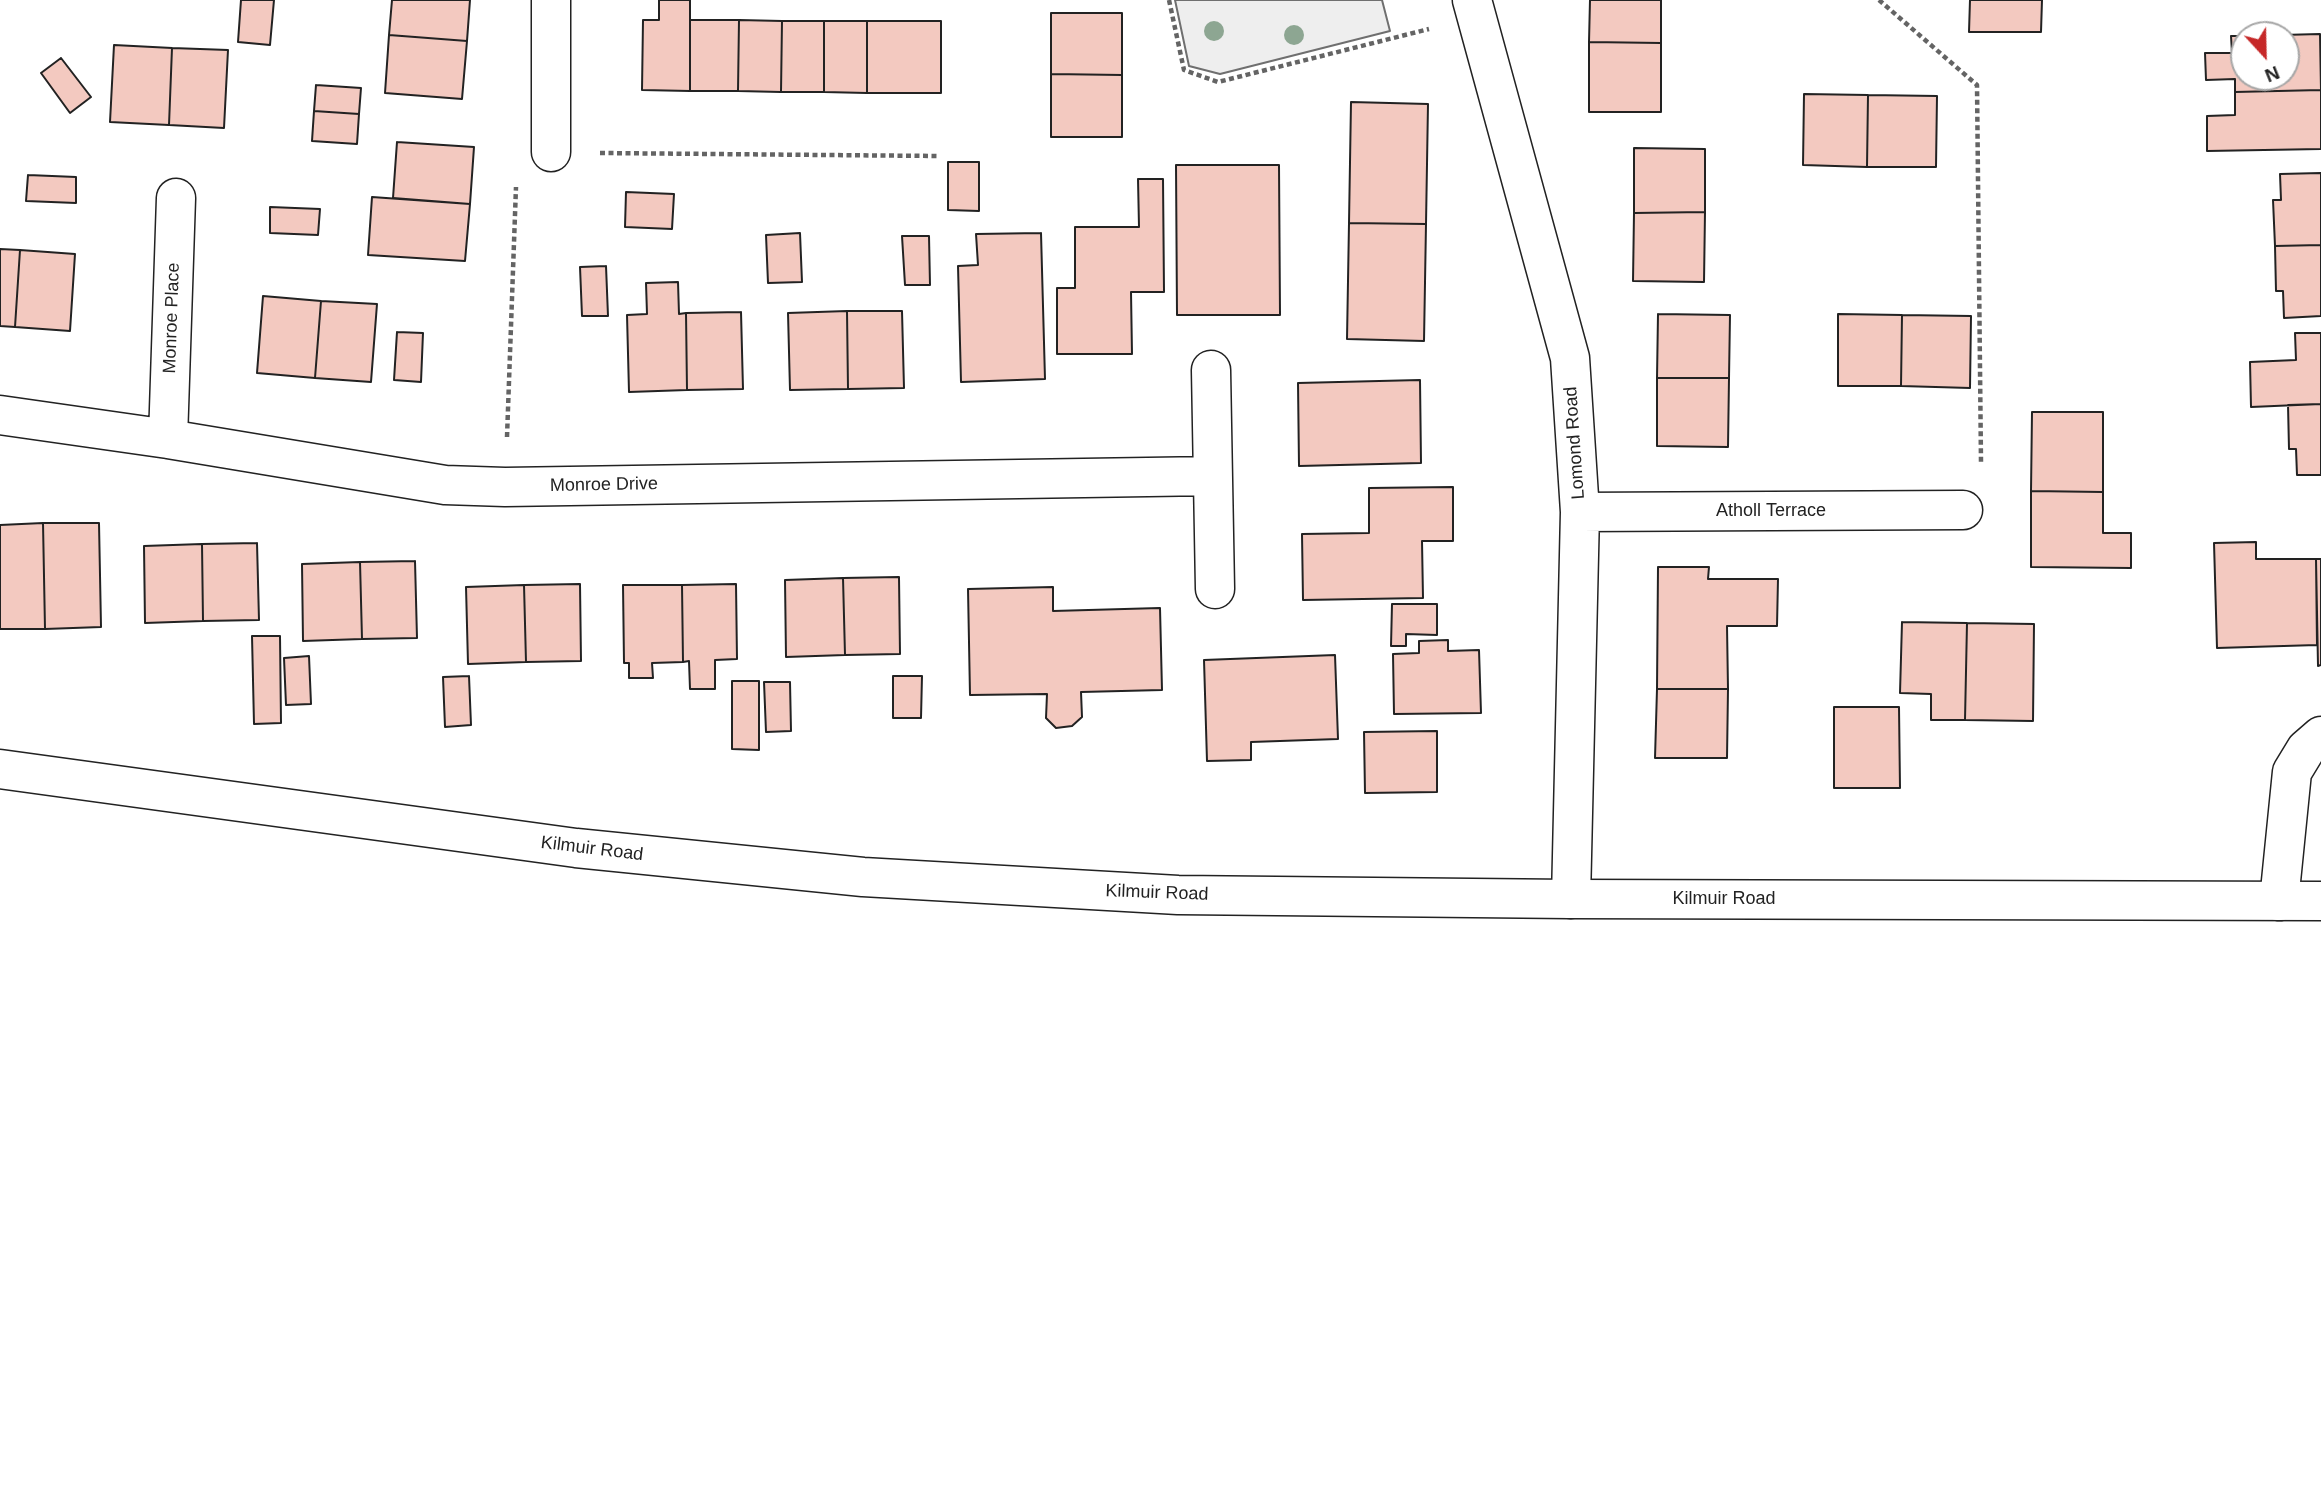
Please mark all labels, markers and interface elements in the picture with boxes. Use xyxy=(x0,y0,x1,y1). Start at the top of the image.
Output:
north arrow xyxy=(2230,21,2300,91)
text: N xyxy=(2262,62,2283,86)
street label: Monroe Place xyxy=(159,262,185,374)
street label: Lomond Road xyxy=(1560,386,1590,500)
street label: Monroe Drive xyxy=(550,473,658,497)
street label: Atholl Terrace xyxy=(1716,500,1826,522)
street label: Kilmuir Road xyxy=(540,832,644,866)
street label: Kilmuir Road xyxy=(1105,880,1209,906)
street label: Kilmuir Road xyxy=(1672,888,1776,910)

